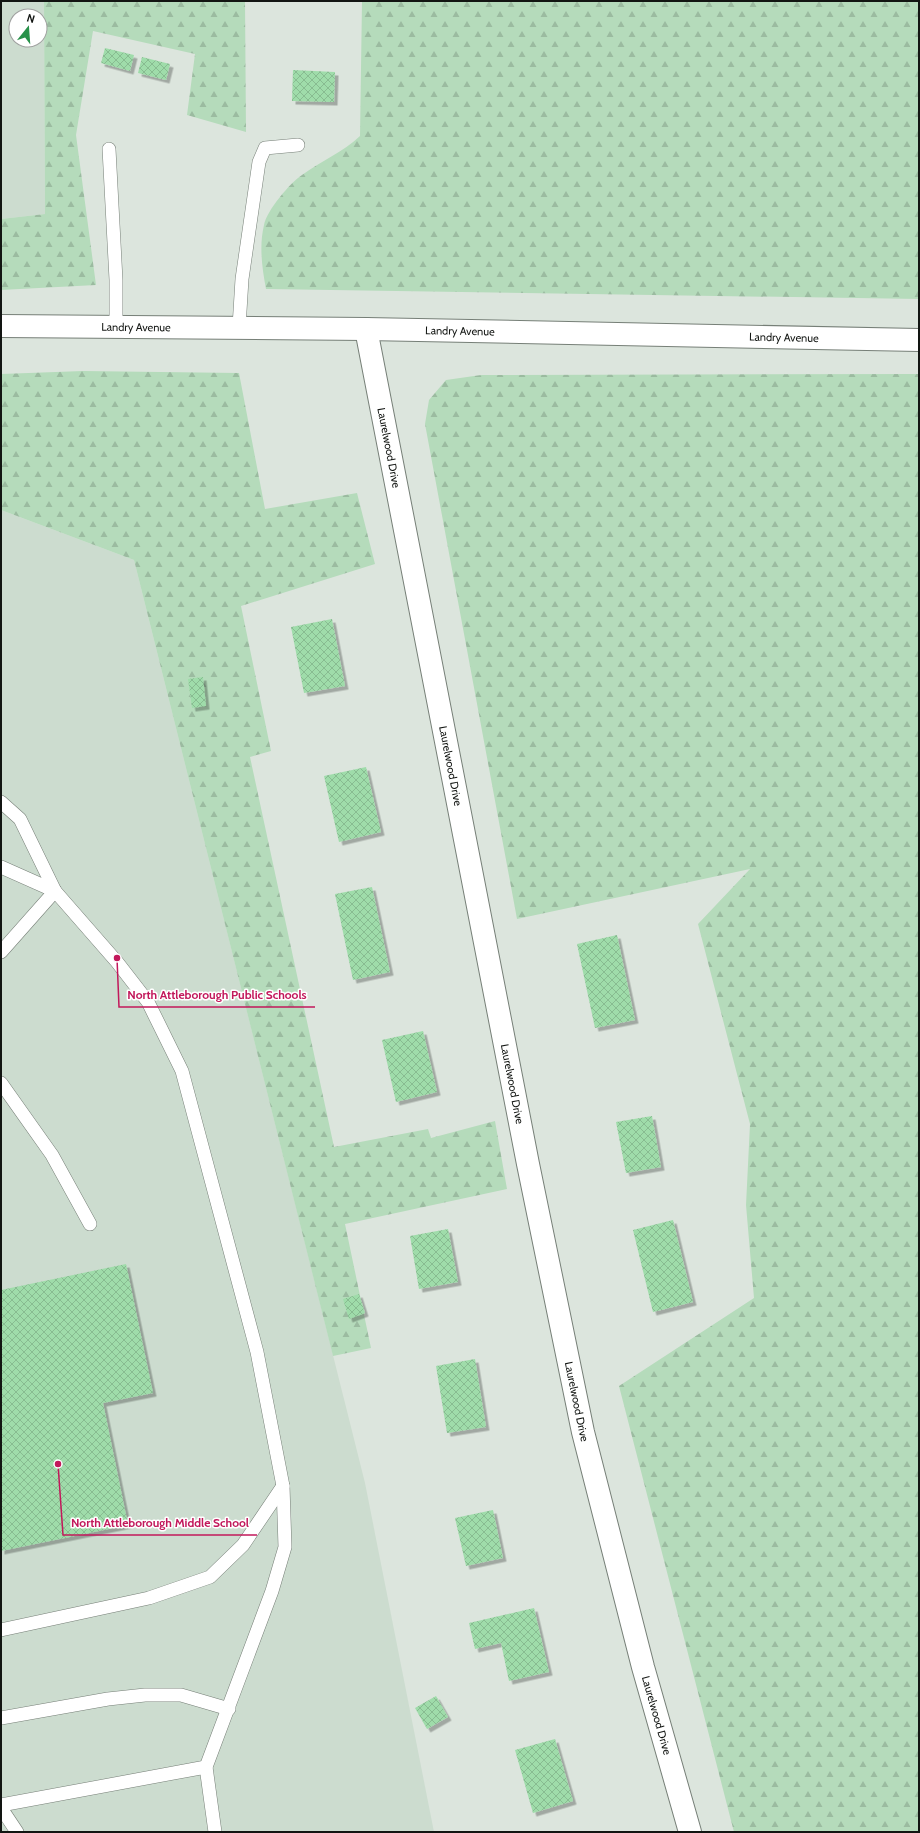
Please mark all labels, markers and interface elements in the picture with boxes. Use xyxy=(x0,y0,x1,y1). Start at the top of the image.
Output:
north arrow xyxy=(8,8,48,48)
text: N xyxy=(25,11,37,26)
street label: Landry Avenue xyxy=(101,320,171,334)
street label: Landry Avenue xyxy=(425,323,495,339)
street label: Landry Avenue xyxy=(749,330,819,345)
street label: Laurelwood Drive xyxy=(374,406,404,489)
street label: Laurelwood Drive xyxy=(436,725,465,808)
callout: North Attleborough Public Schools xyxy=(119,983,315,1007)
text: North Attleborough Public Schools xyxy=(127,987,307,1002)
street label: Laurelwood Drive xyxy=(498,1043,527,1126)
street label: Laurelwood Drive xyxy=(562,1360,592,1443)
callout: North Attleborough Middle School xyxy=(63,1511,257,1535)
text: North Attleborough Middle School xyxy=(71,1515,249,1530)
street label: Laurelwood Drive xyxy=(639,1674,675,1757)

